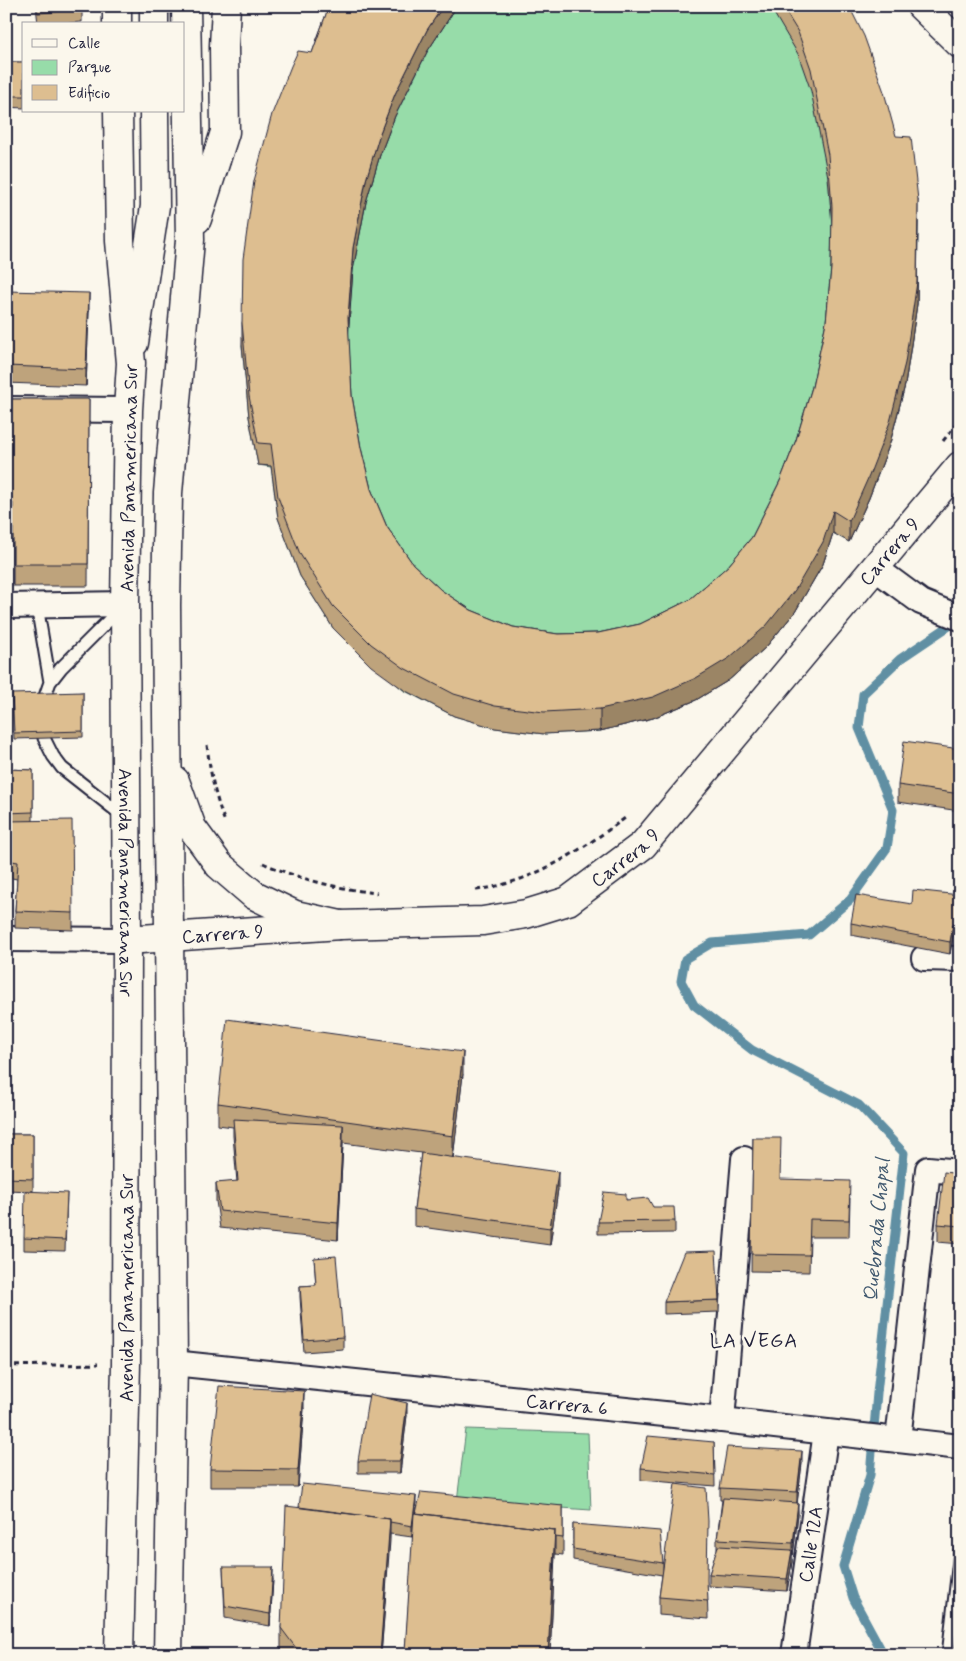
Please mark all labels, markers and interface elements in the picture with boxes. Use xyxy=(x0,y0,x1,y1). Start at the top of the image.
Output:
legend xyxy=(22,22,185,112)
text: Calle xyxy=(68,34,100,54)
text: Parque xyxy=(68,58,111,78)
text: Edificio xyxy=(68,84,110,104)
street label: Avenida Panamericana Sur xyxy=(115,364,144,592)
street label: Carrera 9 xyxy=(854,513,926,591)
street label: Avenida Panamericana Sur xyxy=(112,768,138,997)
street label: Carrera 9 xyxy=(586,823,666,894)
street label: Carrera 9 xyxy=(181,919,265,950)
water label: Quebrada Chapal xyxy=(858,1155,897,1303)
street label: Avenida Panamericana Sur xyxy=(115,1174,140,1402)
district label: LA VEGA xyxy=(710,1328,798,1355)
street label: Carrera 6 xyxy=(524,1389,609,1422)
street label: Calle 12A xyxy=(794,1504,829,1584)

